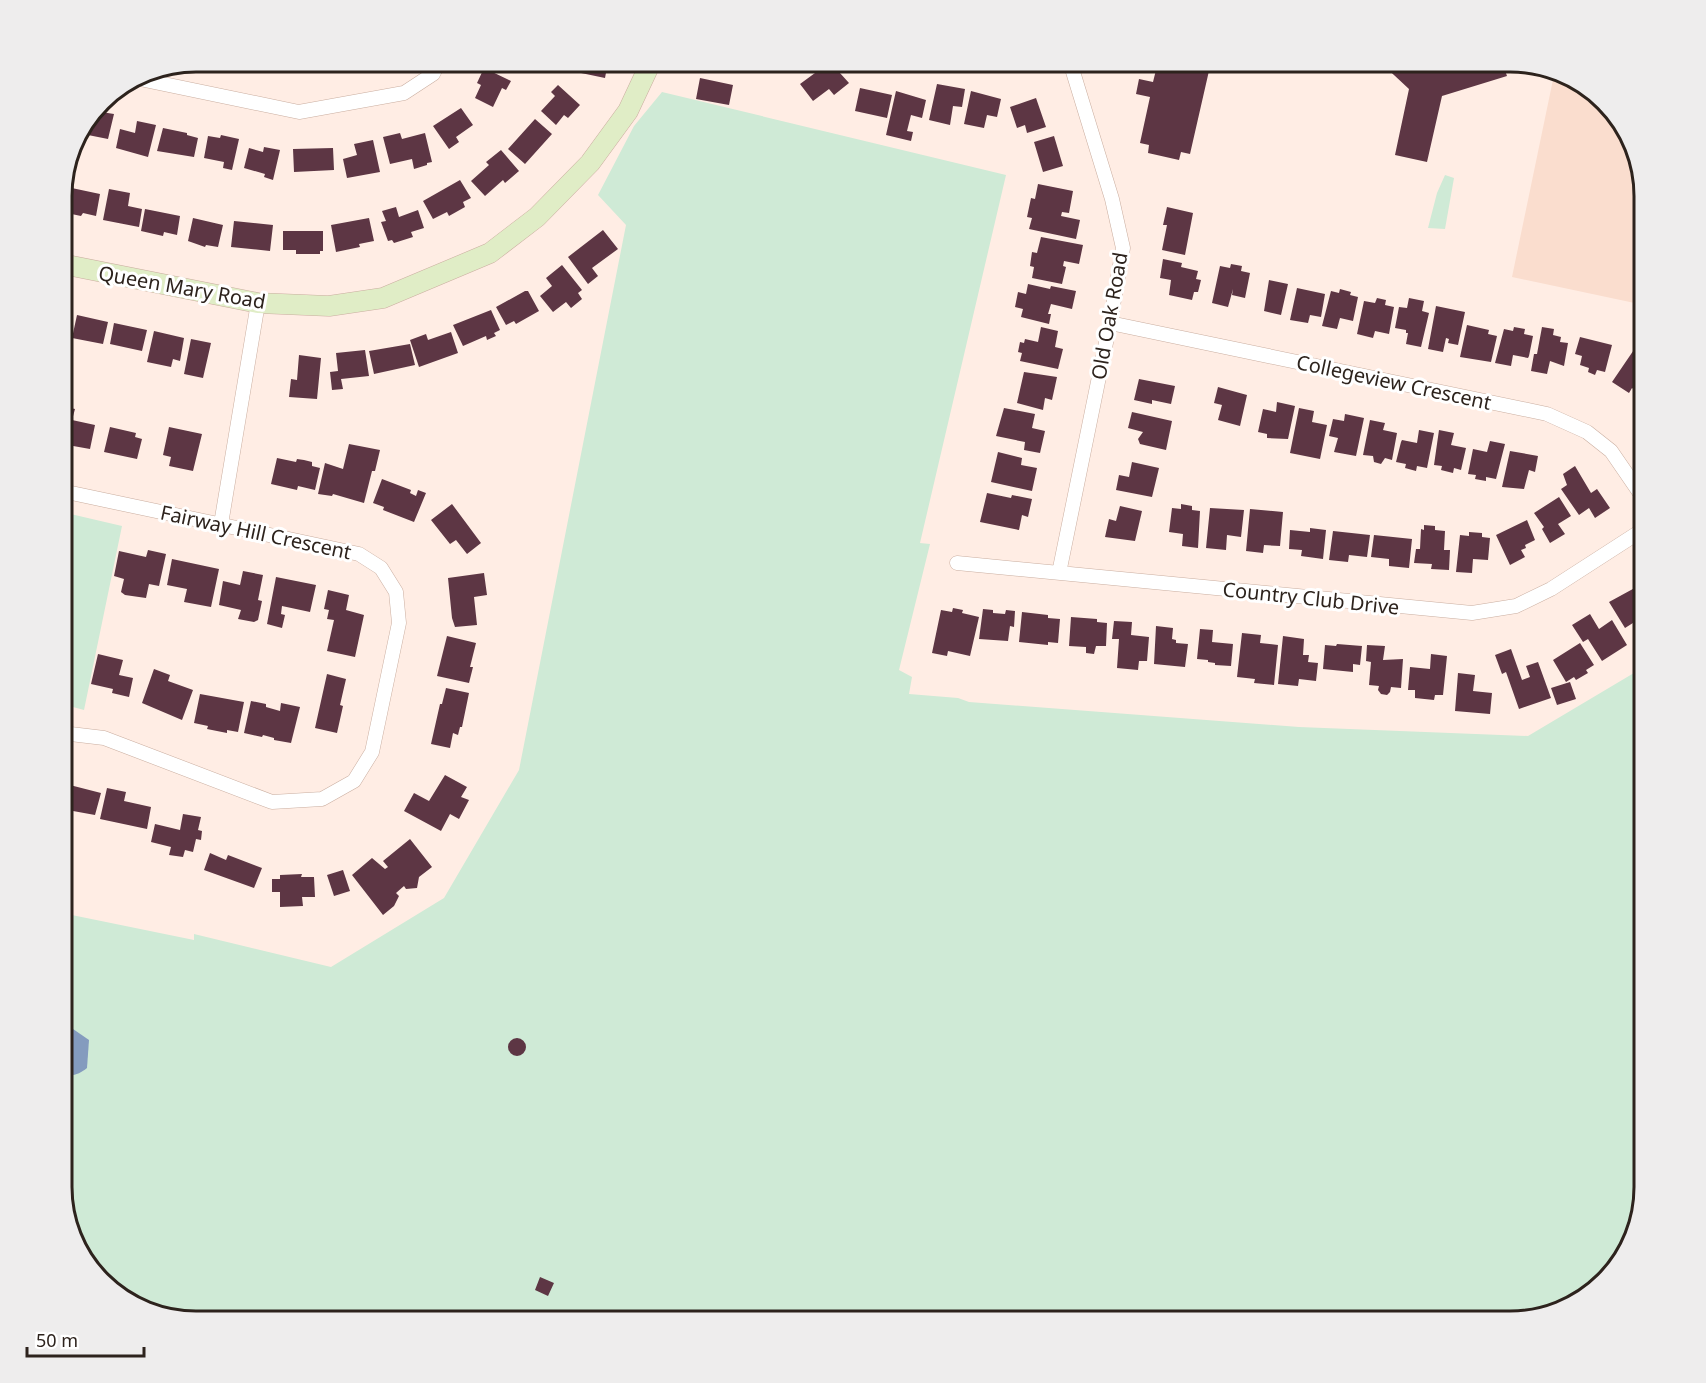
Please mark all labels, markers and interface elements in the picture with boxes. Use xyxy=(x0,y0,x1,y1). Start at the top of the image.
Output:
street label: Old Oak Road xyxy=(1084,250,1134,382)
street label: Queen Mary Road xyxy=(96,259,268,315)
street label: Collegeview Crescent xyxy=(1294,348,1494,416)
street label: Fairway Hill Crescent xyxy=(158,499,354,565)
street label: Country Club Drive xyxy=(1221,575,1401,621)
scale bar xyxy=(27,1320,144,1358)
text: 50 m xyxy=(36,1328,78,1352)

